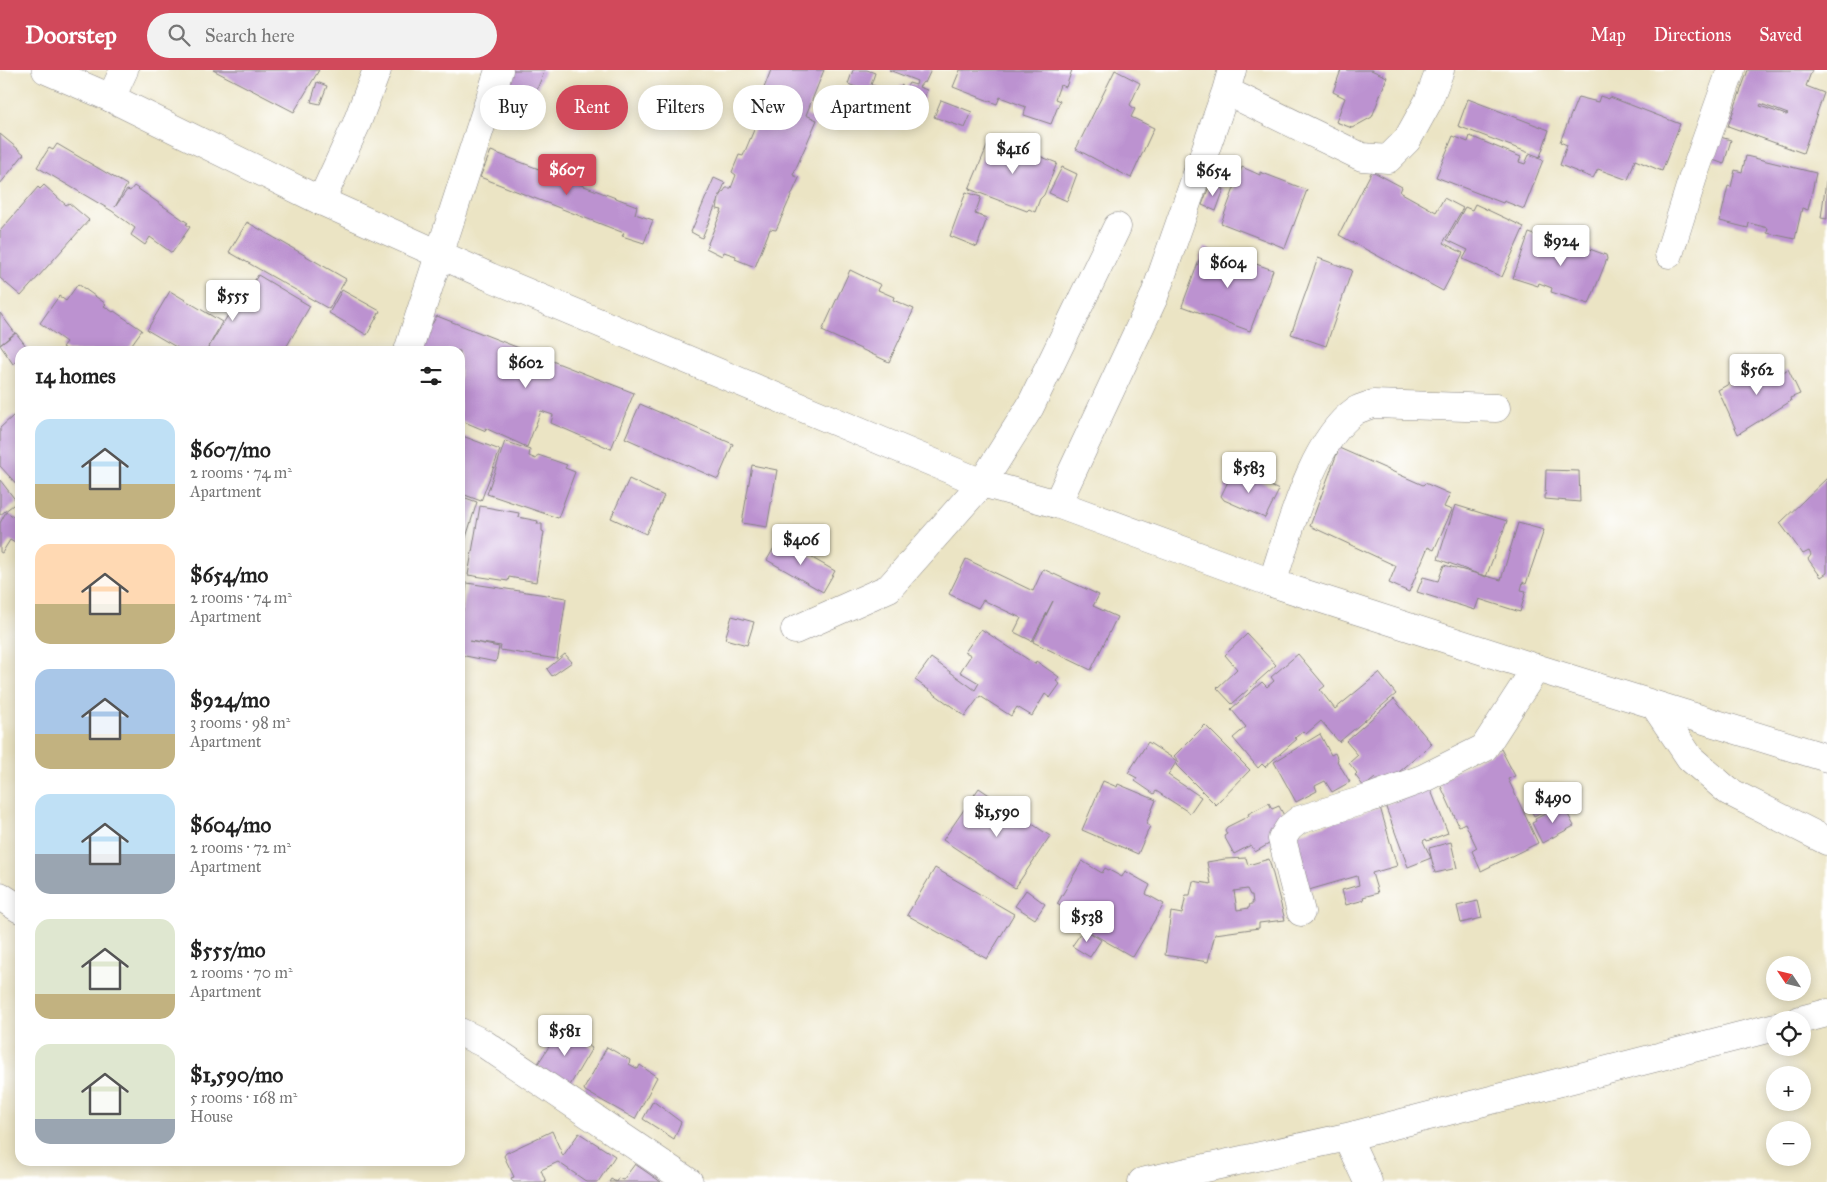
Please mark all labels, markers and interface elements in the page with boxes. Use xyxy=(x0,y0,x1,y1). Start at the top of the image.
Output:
search box xyxy=(147,13,497,58)
text: Doorstep xyxy=(25,20,117,50)
icon: search xyxy=(165,21,193,49)
text: Search here xyxy=(205,24,295,47)
text: Map xyxy=(1590,24,1626,46)
text: Directions xyxy=(1654,24,1731,46)
text: Saved xyxy=(1759,24,1802,46)
chip: Buy xyxy=(480,85,546,130)
chip: Rent xyxy=(556,85,628,130)
chip: Filters xyxy=(638,85,723,130)
chip: New xyxy=(733,85,803,130)
chip: Apartment xyxy=(813,85,929,130)
pin: $416 xyxy=(983,132,1043,175)
text: $416 xyxy=(997,139,1030,158)
pin: $607 xyxy=(537,154,597,196)
pin: $654 xyxy=(1183,154,1243,197)
text: $607 xyxy=(549,160,585,179)
text: $654 xyxy=(1196,161,1230,180)
pin: $924 xyxy=(1531,224,1591,267)
text: $924 xyxy=(1544,231,1579,250)
pin: $604 xyxy=(1198,246,1258,289)
text: $604 xyxy=(1210,253,1246,272)
pin: $555 xyxy=(203,280,263,322)
text: $555 xyxy=(217,286,249,305)
pin: $602 xyxy=(496,346,556,389)
text: $602 xyxy=(508,353,544,372)
pin: $562 xyxy=(1727,354,1787,396)
text: $562 xyxy=(1740,360,1774,379)
icon: filters xyxy=(417,362,445,390)
text: 14 homes xyxy=(35,363,116,389)
text: $607/mo xyxy=(190,437,271,463)
icon: home xyxy=(75,439,135,499)
pin: $583 xyxy=(1219,452,1279,494)
text: $583 xyxy=(1233,458,1265,477)
text: 2 rooms · 74 m² xyxy=(190,463,292,482)
text: Apartment xyxy=(190,482,262,501)
pin: $406 xyxy=(771,524,831,566)
text: $406 xyxy=(783,530,819,549)
text: $654/mo xyxy=(190,562,268,588)
icon: home xyxy=(75,564,135,624)
text: 2 rooms · 74 m² xyxy=(190,588,292,607)
text: Apartment xyxy=(190,607,262,626)
text: $924/mo xyxy=(190,687,270,713)
icon: home xyxy=(75,689,135,749)
text: 3 rooms · 98 m² xyxy=(190,713,290,732)
text: Apartment xyxy=(190,732,262,751)
pin: $490 xyxy=(1523,782,1583,824)
text: $490 xyxy=(1535,788,1571,807)
pin: $1,590 xyxy=(956,796,1038,838)
text: $1,590 xyxy=(974,802,1020,821)
text: $604/mo xyxy=(190,812,271,838)
icon: home xyxy=(75,814,135,874)
text: 2 rooms · 72 m² xyxy=(190,838,291,857)
text: Apartment xyxy=(190,857,262,876)
pin: $538 xyxy=(1057,900,1117,943)
text: $538 xyxy=(1071,907,1103,926)
text: $555/mo xyxy=(190,937,266,963)
icon: home xyxy=(75,939,135,999)
north arrow xyxy=(1766,956,1811,1001)
map controls xyxy=(1766,956,1811,1166)
text: 2 rooms · 70 m² xyxy=(190,963,293,982)
text: Apartment xyxy=(190,982,262,1001)
button: locate xyxy=(1766,1011,1811,1056)
pin: $581 xyxy=(535,1014,595,1057)
text: $581 xyxy=(549,1021,581,1040)
text: $1,590/mo xyxy=(190,1062,283,1088)
icon: home xyxy=(75,1064,135,1124)
button: + xyxy=(1766,1066,1811,1111)
text: 5 rooms · 168 m² xyxy=(190,1088,297,1107)
text: House xyxy=(190,1107,233,1126)
button: − xyxy=(1766,1121,1811,1166)

